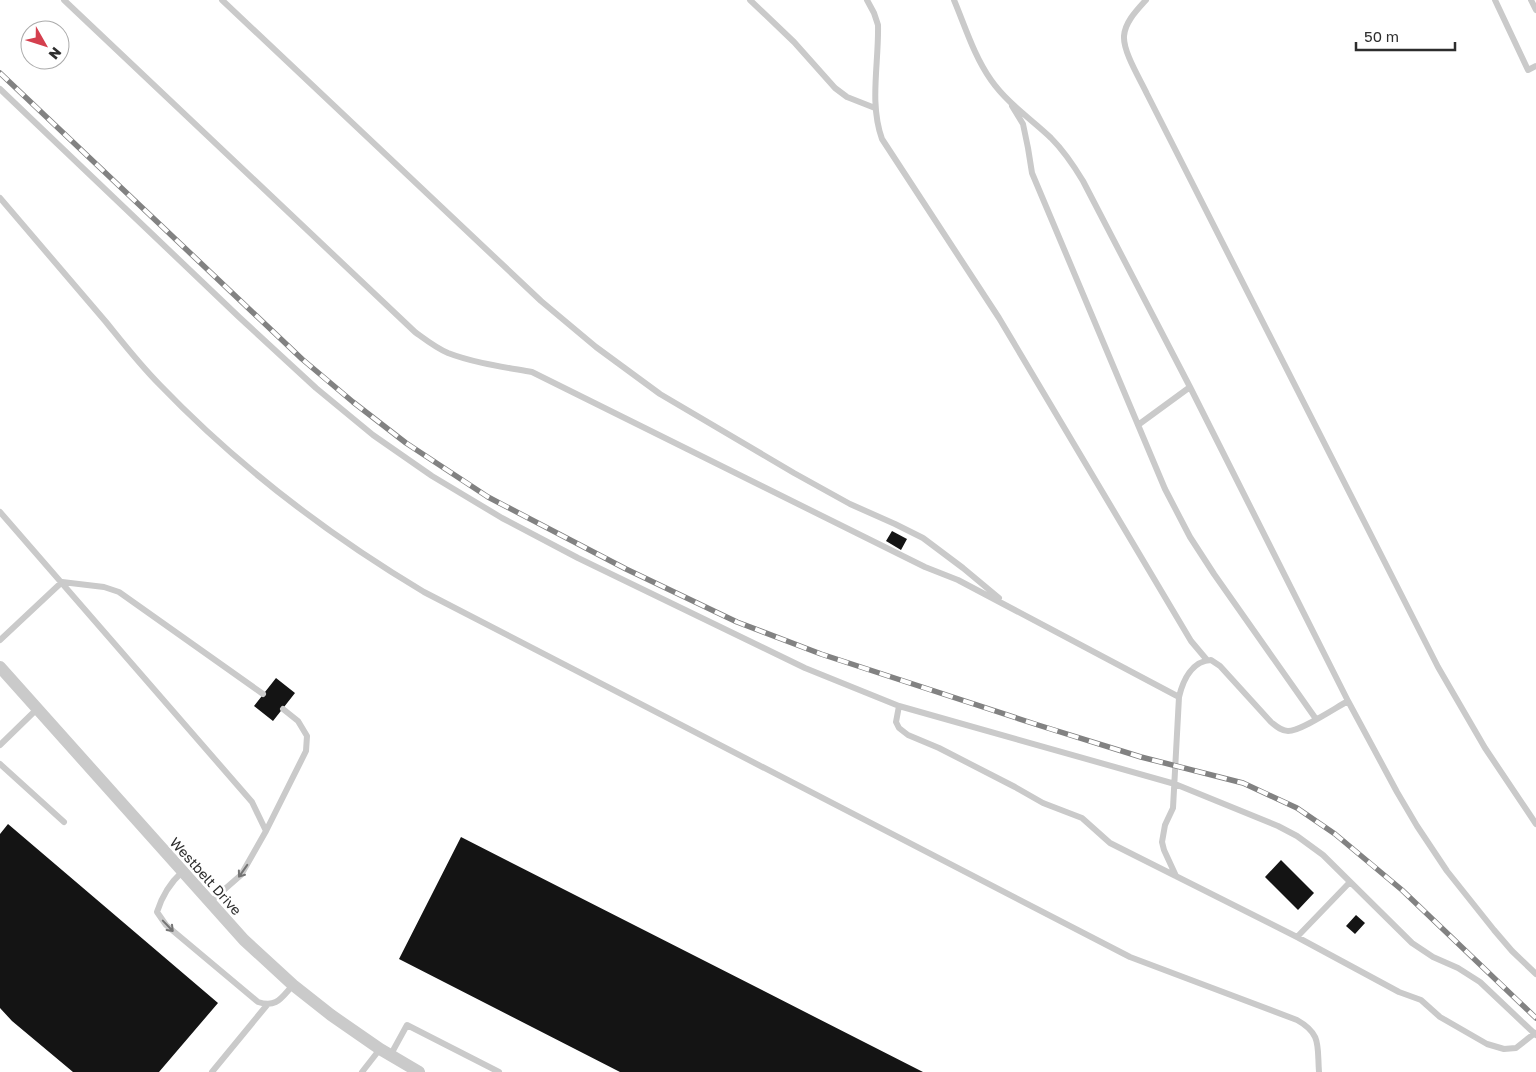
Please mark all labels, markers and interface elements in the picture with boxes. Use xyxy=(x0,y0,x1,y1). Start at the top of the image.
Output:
north arrow xyxy=(20,20,70,70)
scale bar xyxy=(1356,20,1455,52)
text: 50 m xyxy=(1364,27,1399,45)
text: N xyxy=(46,44,65,63)
street label: Westbelt Drive xyxy=(167,834,245,918)
one-way arrow xyxy=(238,864,248,878)
one-way arrow xyxy=(162,920,174,932)

